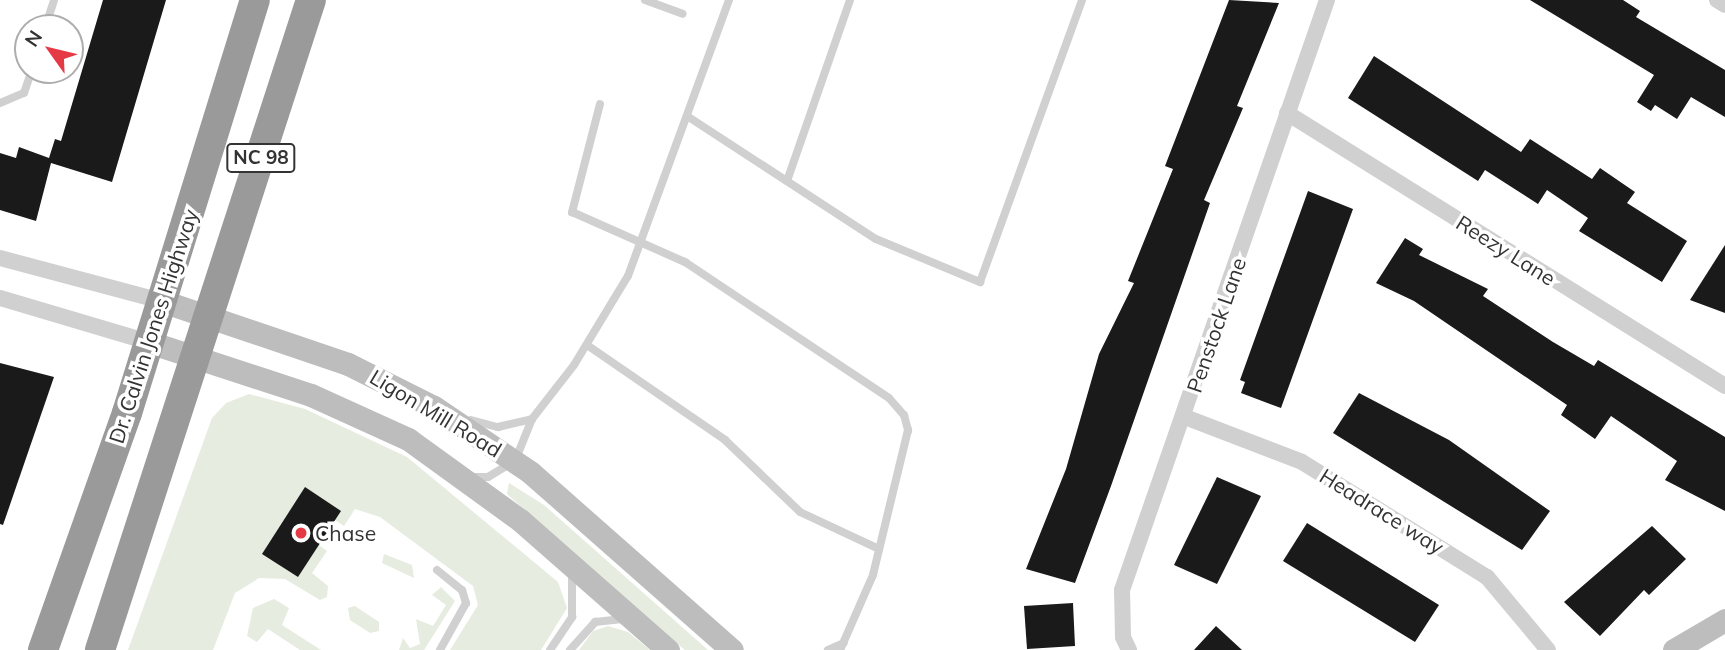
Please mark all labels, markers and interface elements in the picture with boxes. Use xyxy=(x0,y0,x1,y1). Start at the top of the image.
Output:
north arrow xyxy=(14,14,84,84)
text: N xyxy=(19,26,47,51)
road number: NC 98 xyxy=(226,142,296,174)
street label: Dr. Calvin Jones Highway xyxy=(103,206,203,446)
street label: Reezy Lane xyxy=(1452,210,1560,290)
street label: Penstock Lane xyxy=(1181,254,1251,396)
street label: Ligon Mill Road xyxy=(366,364,506,462)
street label: Headrace way xyxy=(1315,463,1449,559)
place label: Chase xyxy=(315,520,376,546)
marker: Chase xyxy=(293,525,309,541)

